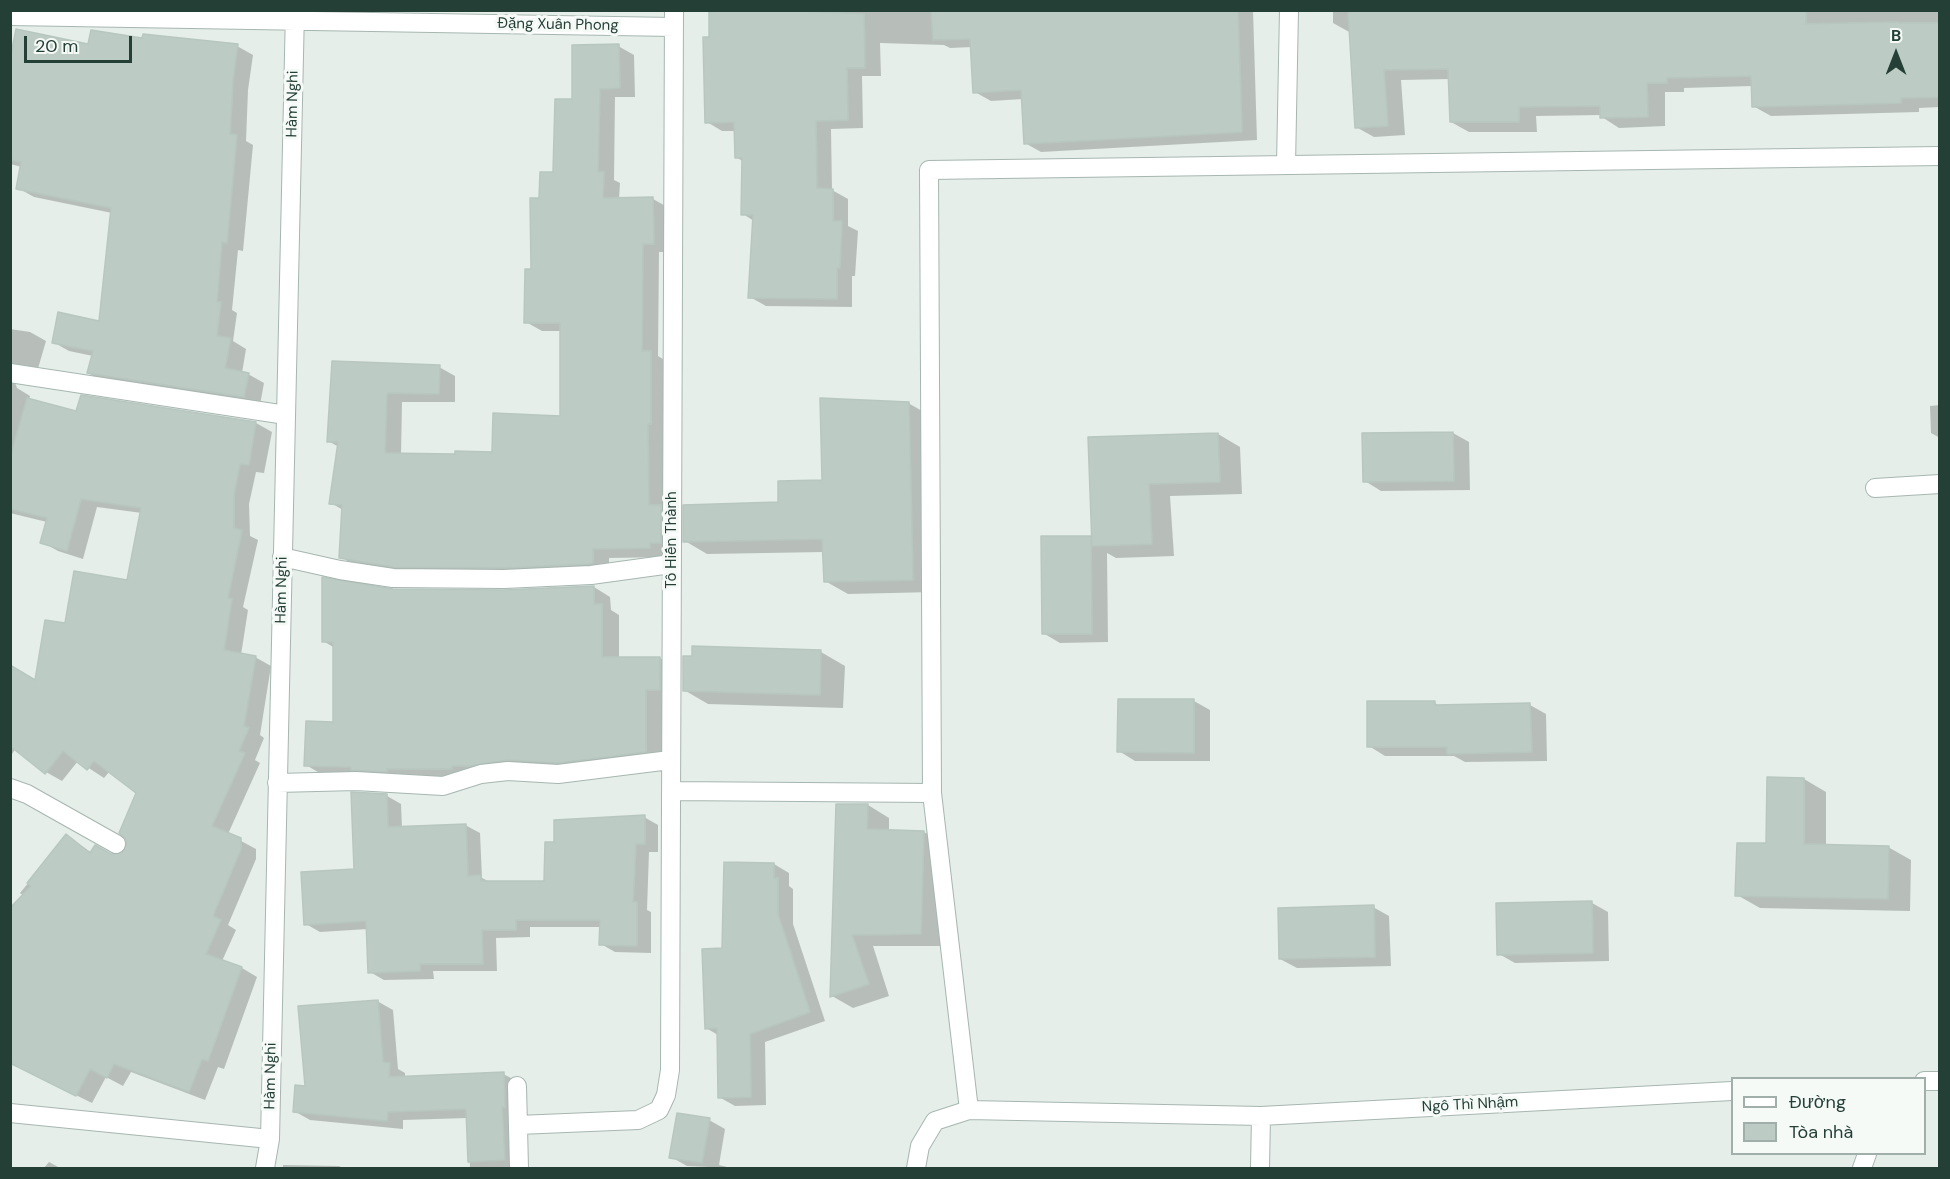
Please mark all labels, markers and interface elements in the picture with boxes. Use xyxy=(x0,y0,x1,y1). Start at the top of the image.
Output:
street label: Đặng Xuân Phong xyxy=(497,15,619,35)
scale bar xyxy=(27,24,135,62)
north arrow xyxy=(1866,24,1926,84)
text: B xyxy=(1891,25,1901,46)
text: 20 m xyxy=(35,34,78,58)
street label: Hàm Nghi xyxy=(283,71,303,137)
street label: Tô Hiến Thành xyxy=(663,491,681,589)
street label: Hàm Nghi xyxy=(272,557,292,623)
street label: Hàm Nghi xyxy=(261,1043,281,1109)
legend xyxy=(1731,1077,1926,1155)
text: Đường xyxy=(1789,1090,1846,1114)
street label: Ngô Thì Nhậm xyxy=(1421,1093,1519,1117)
text: Tòa nhà xyxy=(1789,1120,1853,1144)

